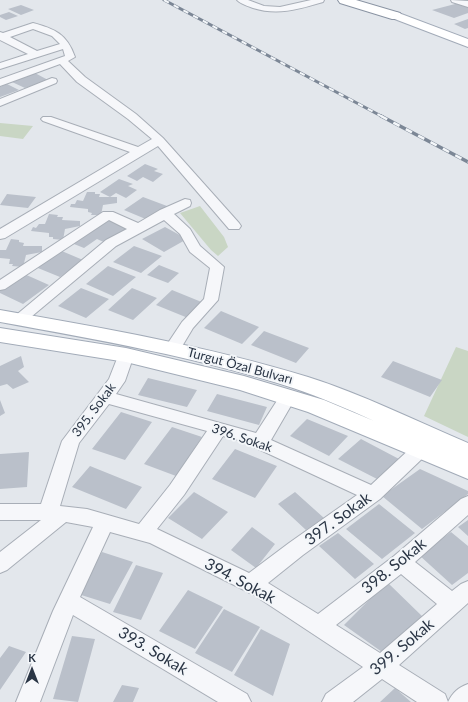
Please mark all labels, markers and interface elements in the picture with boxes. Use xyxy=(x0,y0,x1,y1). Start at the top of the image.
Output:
street label: Turgut Özal Bulvarı xyxy=(186,344,294,388)
street label: 395. Sokak xyxy=(69,380,119,440)
street label: 396. Sokak xyxy=(210,420,274,456)
street label: 397. Sokak xyxy=(301,488,375,550)
street label: 398. Sokak xyxy=(358,534,430,598)
street label: 394. Sokak xyxy=(201,554,279,608)
street label: 399. Sokak xyxy=(366,615,438,679)
street label: 393. Sokak xyxy=(115,623,191,679)
north arrow xyxy=(12,650,52,690)
text: K xyxy=(28,651,36,664)

